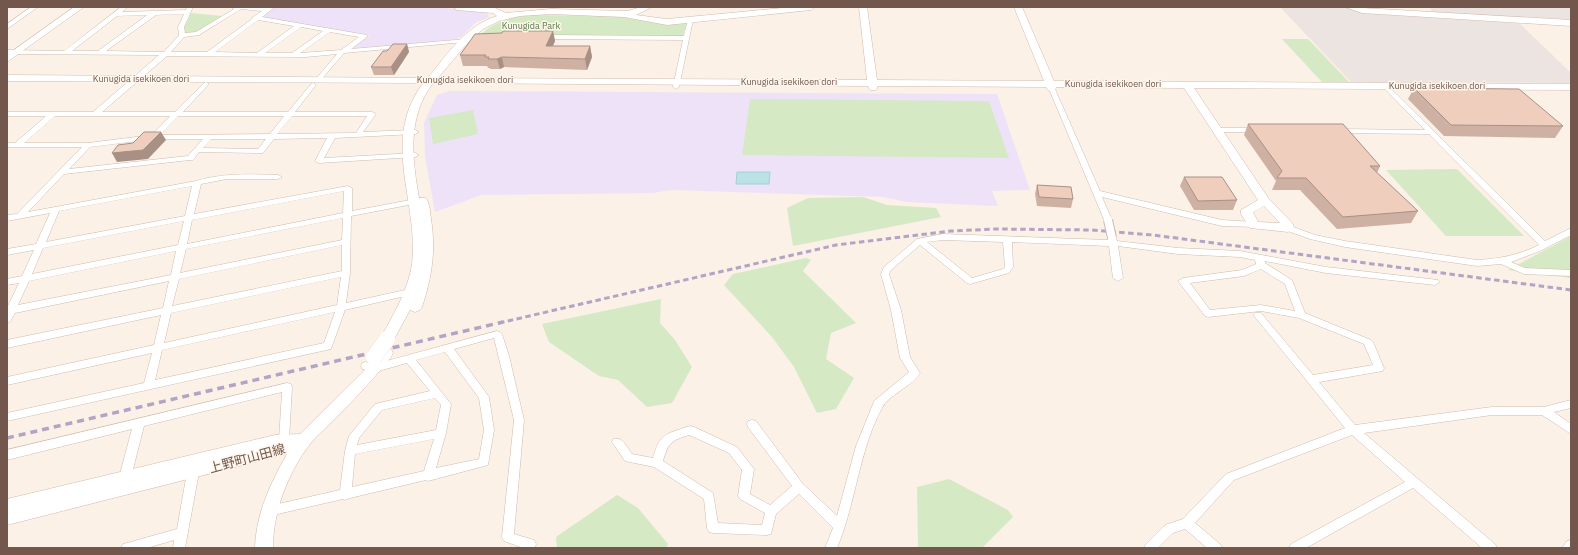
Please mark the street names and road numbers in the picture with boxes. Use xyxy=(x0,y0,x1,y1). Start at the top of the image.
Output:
street label: Kunugida isekikoen dori xyxy=(93,73,189,84)
street label: Kunugida isekikoen dori xyxy=(417,74,513,85)
street label: Kunugida isekikoen dori xyxy=(741,76,837,87)
street label: Kunugida isekikoen dori xyxy=(1065,78,1161,89)
street label: Kunugida isekikoen dori xyxy=(1389,80,1485,91)
street label: 上野町山田線 xyxy=(207,440,287,477)

